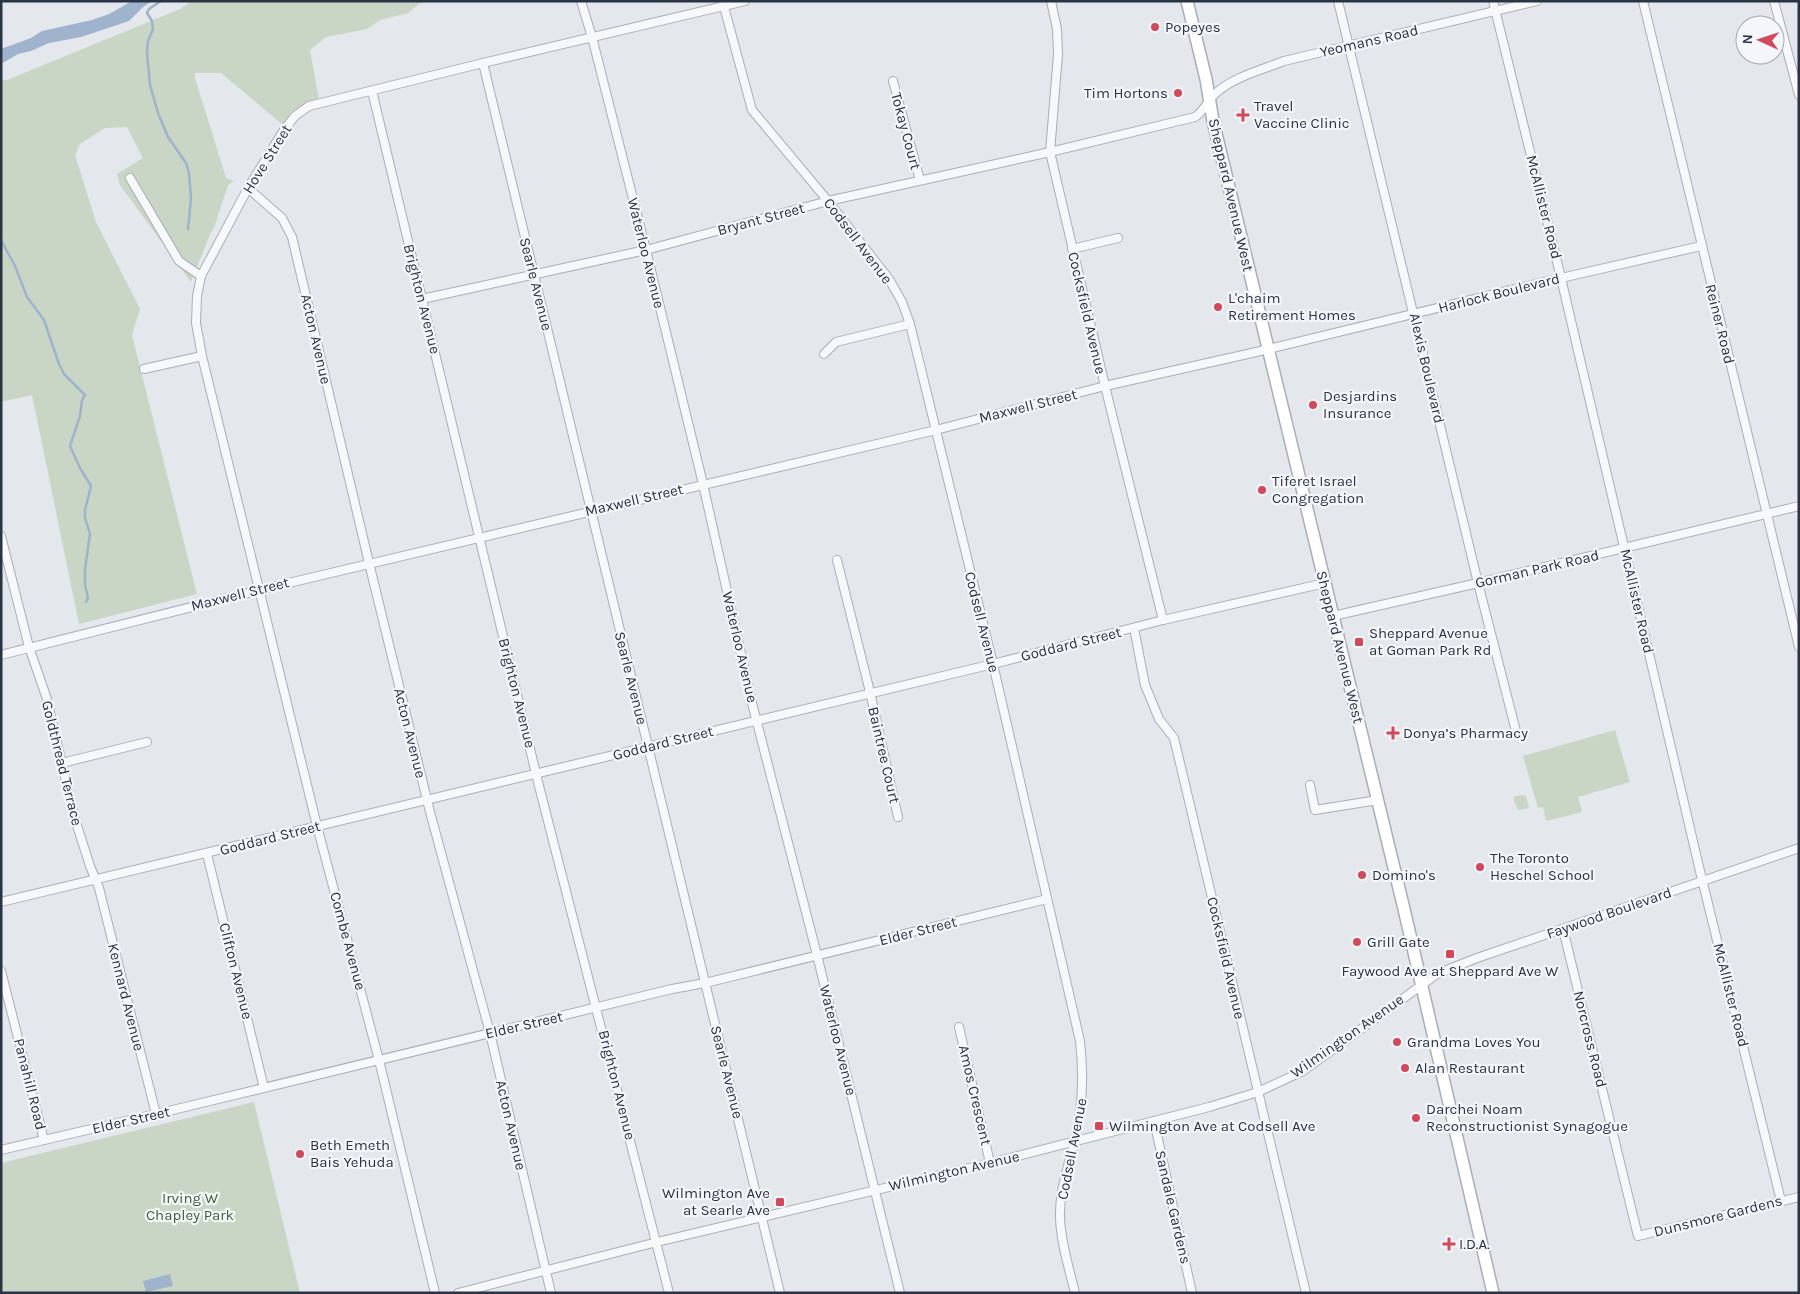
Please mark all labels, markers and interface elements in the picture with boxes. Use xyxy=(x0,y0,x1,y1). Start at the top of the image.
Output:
north arrow xyxy=(1735,15,1785,65)
place label: Popeyes xyxy=(1165,18,1221,36)
marker: Popeyes xyxy=(1149,21,1161,33)
street label: Yeomans Road xyxy=(1318,21,1420,61)
text: N xyxy=(1739,34,1756,45)
place label: Tim Hortons xyxy=(1084,84,1168,102)
marker: Tim Hortons xyxy=(1172,87,1184,99)
street label: Tokay Court xyxy=(887,90,925,172)
place label: Travel Vaccine Clinic xyxy=(1254,97,1350,132)
marker: Travel Vaccine Clinic xyxy=(1236,108,1250,122)
street label: Sheppard Avenue West xyxy=(1205,117,1257,274)
street label: Hove Street xyxy=(239,121,296,197)
street label: McAllister Road xyxy=(1522,153,1566,261)
street label: Codsell Avenue xyxy=(820,194,896,288)
street label: Waterloo Avenue xyxy=(624,196,668,310)
street label: Bryant Street xyxy=(715,199,807,239)
street label: Searle Avenue xyxy=(516,236,556,332)
street label: Brighton Avenue xyxy=(400,242,444,356)
street label: Cocksfield Avenue xyxy=(1064,250,1110,376)
street label: Harlock Boulevard xyxy=(1436,269,1562,317)
street label: Reiner Road xyxy=(1701,282,1739,366)
place label: L'chaim Retirement Homes xyxy=(1228,289,1356,324)
street label: Acton Avenue xyxy=(297,292,335,386)
marker: L'chaim Retirement Homes xyxy=(1212,301,1224,313)
street label: Alexis Boulevard xyxy=(1406,311,1448,425)
street label: Maxwell Street xyxy=(977,385,1079,427)
place label: Desjardins Insurance xyxy=(1323,387,1397,422)
marker: Desjardins Insurance xyxy=(1307,399,1319,411)
place label: Tiferet Israel Congregation xyxy=(1272,472,1364,507)
street label: Maxwell Street xyxy=(583,480,685,520)
marker: Tiferet Israel Congregation xyxy=(1256,484,1268,496)
street label: Gorman Park Road xyxy=(1473,546,1601,592)
street label: McAllister Road xyxy=(1616,547,1658,655)
street label: Sheppard Avenue West xyxy=(1312,569,1368,725)
street label: Codsell Avenue xyxy=(961,570,1003,674)
street label: Maxwell Street xyxy=(189,573,291,615)
street label: Waterloo Avenue xyxy=(718,590,762,704)
street label: Goddard Street xyxy=(1019,623,1123,665)
place label: Sheppard Avenue at Goman Park Rd xyxy=(1369,624,1491,659)
street label: Searle Avenue xyxy=(611,630,651,726)
street label: Brighton Avenue xyxy=(495,636,539,750)
marker: Sheppard Avenue at Goman Park Rd xyxy=(1353,636,1365,648)
street label: Acton Avenue xyxy=(390,686,430,780)
street label: Goldthread Terrace xyxy=(38,699,86,827)
street label: Baintree Court xyxy=(864,705,904,805)
street label: Goddard Street xyxy=(611,722,715,764)
place label: Donya’s Pharmacy xyxy=(1403,724,1528,742)
marker: Donya’s Pharmacy xyxy=(1387,727,1399,739)
street label: Goddard Street xyxy=(218,817,322,859)
place label: The Toronto Heschel School xyxy=(1490,849,1594,884)
marker: The Toronto Heschel School xyxy=(1474,861,1486,873)
place label: Domino's xyxy=(1372,866,1436,884)
marker: Domino's xyxy=(1356,869,1368,881)
street label: Faywood Boulevard xyxy=(1544,883,1674,943)
street label: Combe Avenue xyxy=(326,890,370,992)
street label: Cocksfield Avenue xyxy=(1203,895,1249,1021)
street label: Elder Street xyxy=(877,913,959,949)
street label: Clifton Avenue xyxy=(215,921,257,1021)
place label: Grill Gate xyxy=(1367,933,1430,951)
marker: Grill Gate xyxy=(1351,936,1363,948)
street label: Kennard Avenue xyxy=(104,941,148,1053)
street label: McAllister Road xyxy=(1709,941,1753,1049)
marker: Faywood Ave at Sheppard Ave W xyxy=(1444,948,1456,960)
place label: Faywood Ave at Sheppard Ave W xyxy=(1342,962,1559,980)
street label: Waterloo Avenue xyxy=(816,983,860,1097)
street label: Norcross Road xyxy=(1569,989,1611,1089)
street label: Wilmington Avenue xyxy=(1287,990,1407,1082)
street label: Elder Street xyxy=(483,1007,565,1043)
street label: Searle Avenue xyxy=(707,1024,747,1120)
street label: Brighton Avenue xyxy=(595,1028,639,1142)
place label: Grandma Loves You xyxy=(1407,1033,1541,1051)
street label: Panahill Road xyxy=(10,1036,50,1132)
marker: Grandma Loves You xyxy=(1391,1036,1403,1048)
street label: Amos Crescent xyxy=(955,1043,995,1147)
place label: Alan Restaurant xyxy=(1415,1059,1525,1077)
marker: Alan Restaurant xyxy=(1399,1062,1411,1074)
street label: Acton Avenue xyxy=(492,1078,530,1172)
street label: Codsell Avenue xyxy=(1053,1097,1091,1201)
place label: Darchei Noam Reconstructionist Synagogue xyxy=(1426,1100,1628,1135)
street label: Elder Street xyxy=(90,1102,172,1138)
marker: Darchei Noam Reconstructionist Synagogue xyxy=(1410,1112,1422,1124)
place label: Wilmington Ave at Codsell Ave xyxy=(1109,1117,1315,1135)
marker: Wilmington Ave at Codsell Ave xyxy=(1093,1120,1105,1132)
place label: Beth Emeth Bais Yehuda xyxy=(310,1136,394,1171)
street label: Wilmington Avenue xyxy=(887,1147,1021,1195)
marker: Beth Emeth Bais Yehuda xyxy=(294,1148,306,1160)
street label: Sandale Gardens xyxy=(1151,1149,1195,1265)
place label: Wilmington Ave at Searle Ave xyxy=(662,1184,770,1219)
park label: Irving W Chapley Park xyxy=(146,1189,234,1224)
street label: Dunsmore Gardens xyxy=(1652,1191,1784,1241)
marker: Wilmington Ave at Searle Ave xyxy=(774,1196,786,1208)
place label: I.D.A. xyxy=(1459,1235,1490,1253)
marker: I.D.A. xyxy=(1443,1238,1455,1250)

